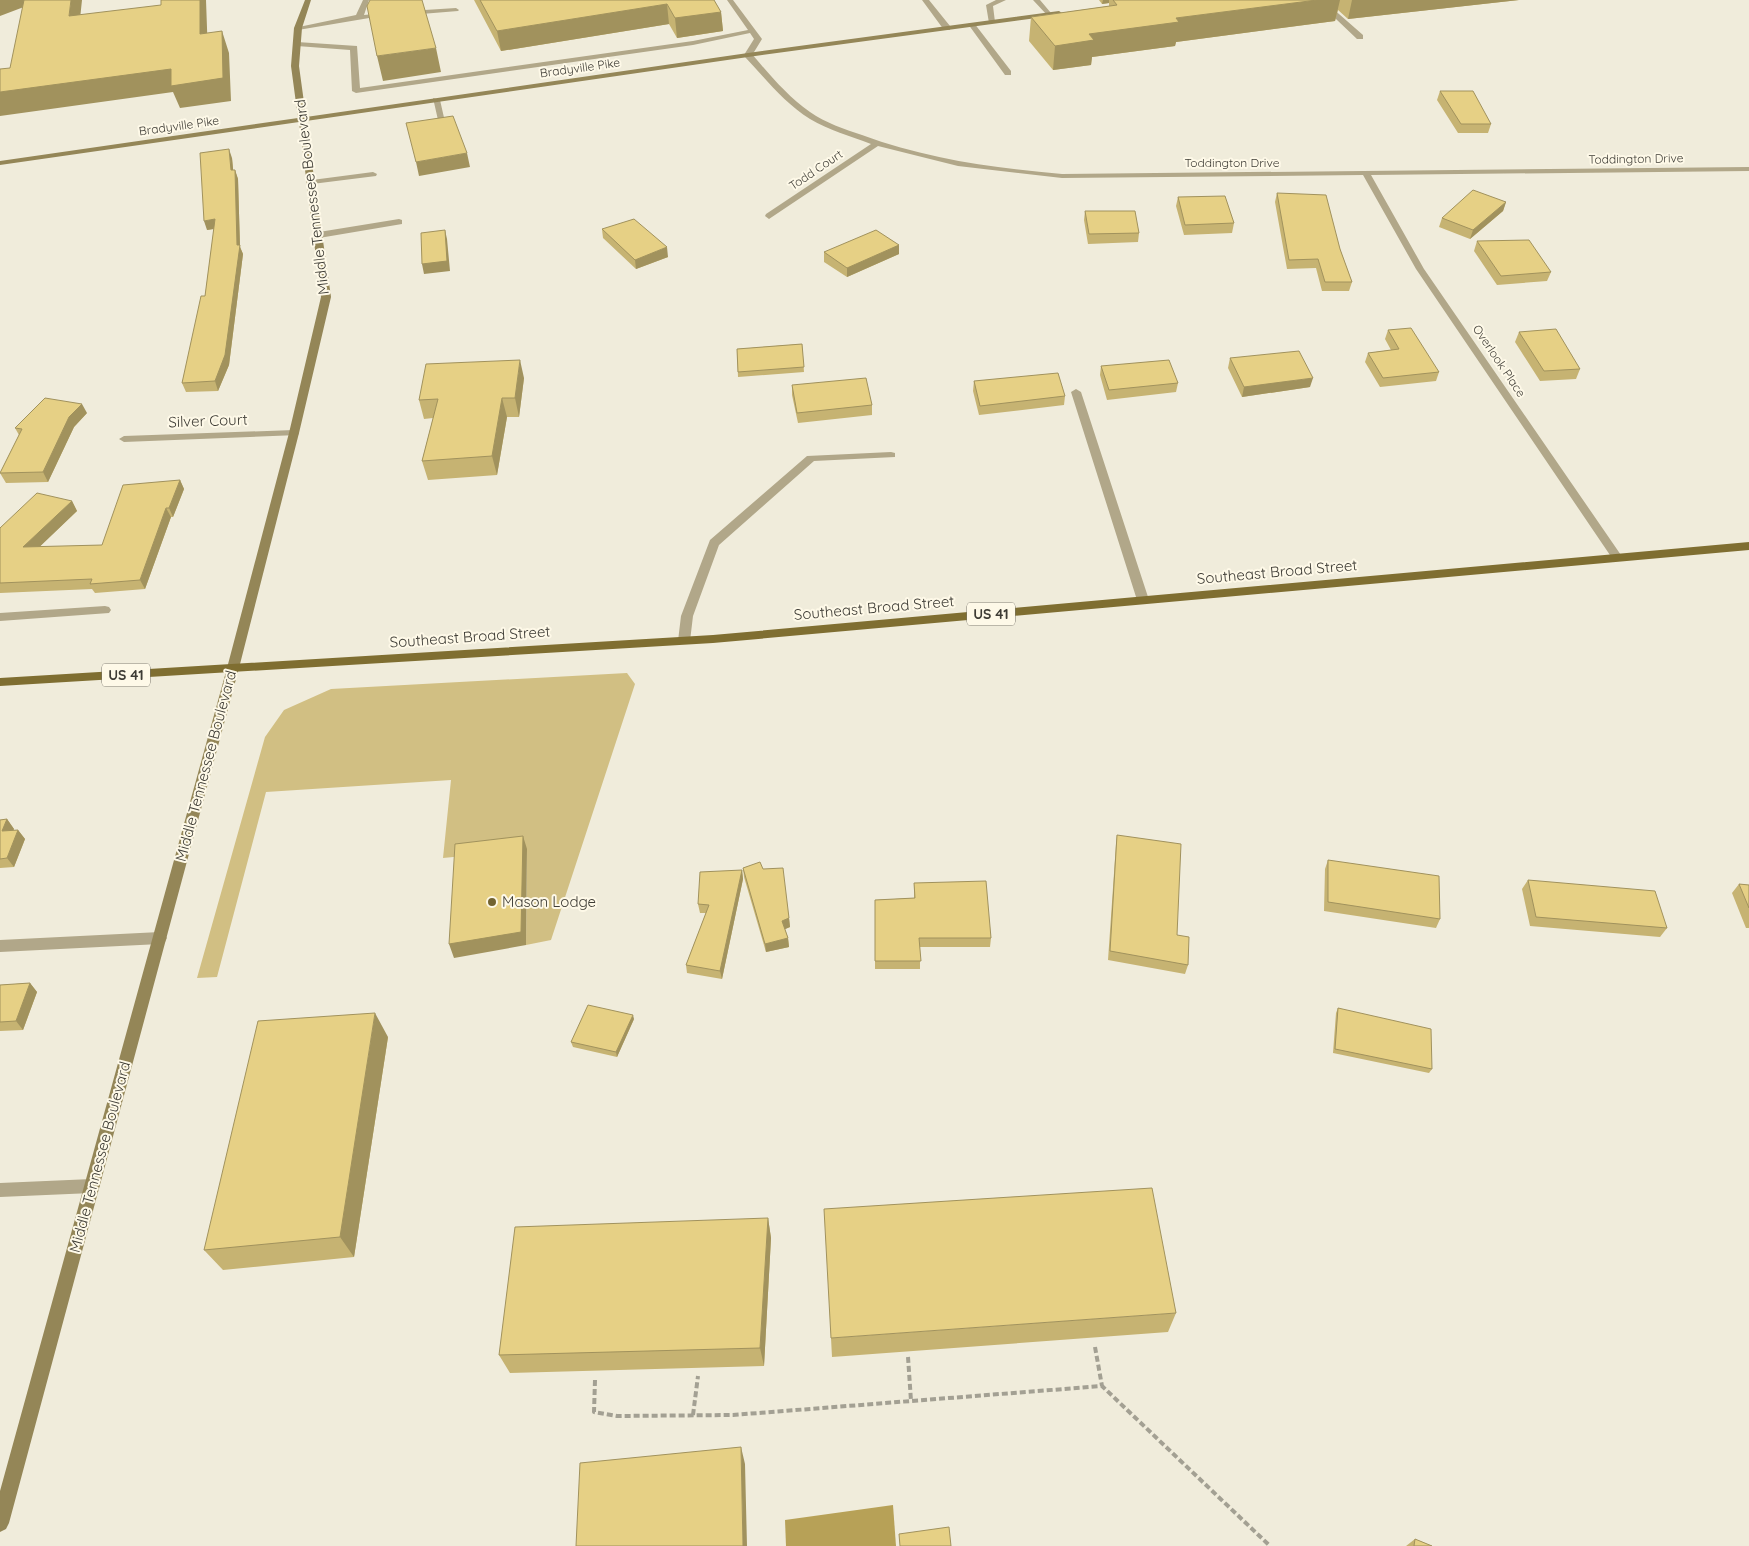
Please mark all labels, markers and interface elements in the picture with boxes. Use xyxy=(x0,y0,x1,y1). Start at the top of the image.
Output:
street label: Bradyville Pike xyxy=(539,54,621,81)
street label: Middle Tennessee Boulevard xyxy=(290,98,333,296)
street label: Bradyville Pike xyxy=(138,112,220,139)
street label: Todd Court xyxy=(786,146,845,193)
street label: Toddington Drive xyxy=(1588,150,1684,167)
street label: Toddington Drive xyxy=(1185,155,1280,170)
street label: Overlook Place xyxy=(1470,322,1529,400)
street label: Silver Court xyxy=(168,410,248,431)
street label: Southeast Broad Street xyxy=(1196,555,1358,588)
street label: Southeast Broad Street xyxy=(793,591,955,624)
road number: US 41 xyxy=(967,602,1015,626)
street label: Southeast Broad Street xyxy=(389,621,551,652)
road number: US 41 xyxy=(102,664,150,686)
street label: Middle Tennessee Boulevard xyxy=(171,668,240,863)
place label: Mason Lodge xyxy=(502,892,596,911)
marker: Mason Lodge xyxy=(486,896,498,908)
street label: Middle Tennessee Boulevard xyxy=(65,1059,134,1254)

